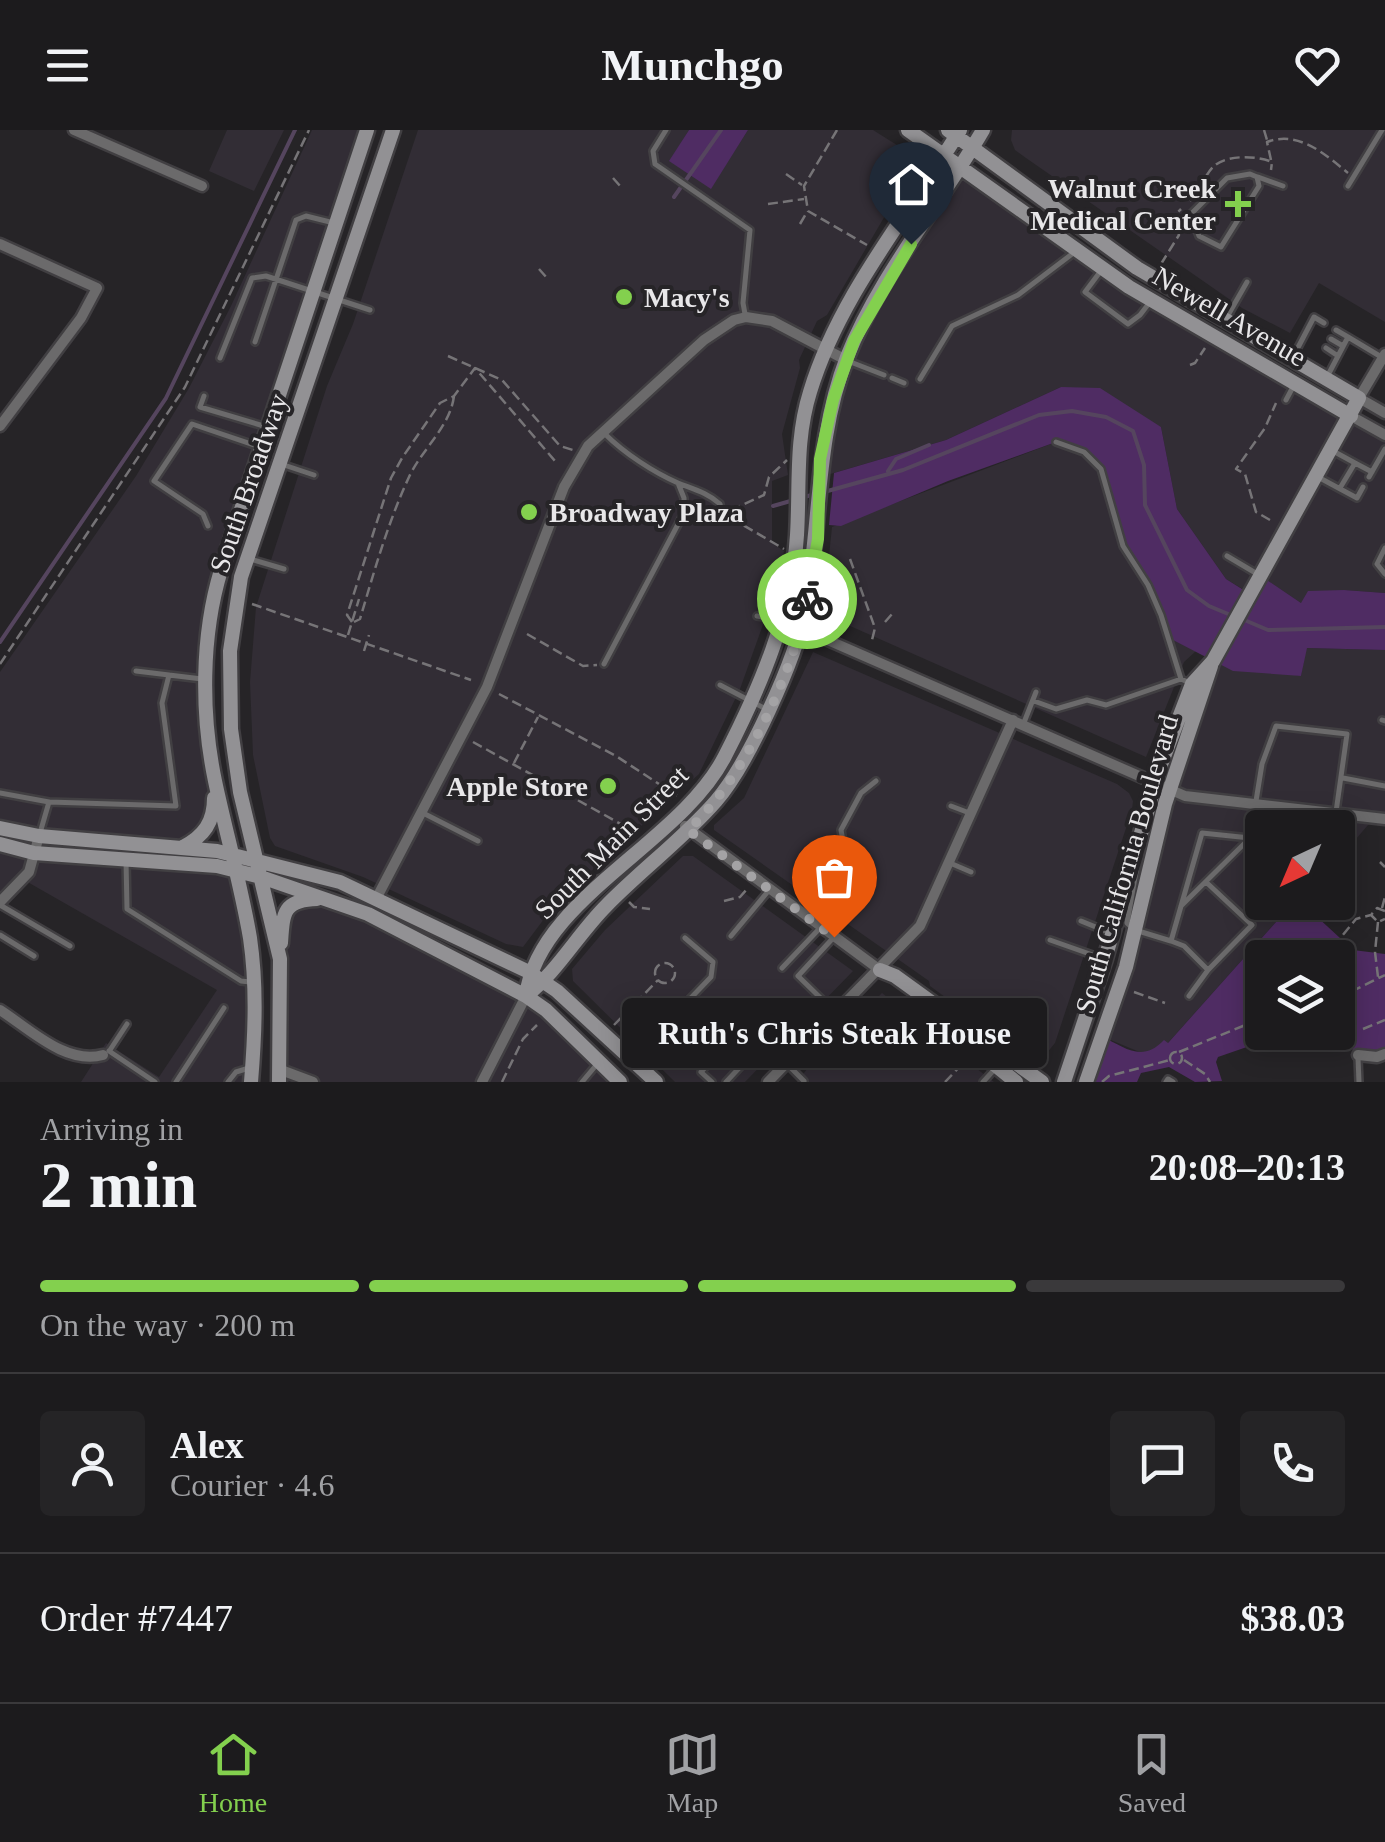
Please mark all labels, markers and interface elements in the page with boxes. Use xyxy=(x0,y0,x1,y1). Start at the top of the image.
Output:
icon: menu xyxy=(40,38,95,93)
icon: heart xyxy=(1290,38,1345,93)
text: Munchgo xyxy=(601,40,784,90)
pin xyxy=(869,142,954,245)
icon: home xyxy=(884,157,939,212)
place label: Walnut Creek Medical Center xyxy=(1030,173,1216,236)
marker: Walnut Creek Medical Center xyxy=(1225,191,1251,217)
street label: Newell Avenue xyxy=(1148,260,1312,373)
place label: Macy's xyxy=(644,282,730,313)
marker: Macy's xyxy=(613,286,635,308)
street label: South Broadway xyxy=(203,390,294,577)
place label: Broadway Plaza xyxy=(549,497,744,528)
marker: Broadway Plaza xyxy=(518,501,540,523)
courier xyxy=(757,549,857,649)
icon: bike xyxy=(780,572,835,627)
street label: South California Boulevard xyxy=(1069,711,1184,1017)
street label: South Main Street xyxy=(528,759,695,925)
place label: Apple Store xyxy=(446,771,588,802)
marker: Apple Store xyxy=(597,775,619,797)
north arrow xyxy=(1245,810,1355,920)
map controls xyxy=(1245,810,1355,1050)
pin xyxy=(792,835,877,938)
icon: bag xyxy=(807,850,862,905)
button: layers xyxy=(1245,940,1355,1050)
callout: Ruth's Chris Steak House xyxy=(622,997,1046,1067)
text: Ruth's Chris Steak House xyxy=(658,1015,1011,1051)
text: Arriving in xyxy=(40,1111,183,1147)
text: 20:08–20:13 xyxy=(1149,1146,1345,1188)
text: 2 min xyxy=(40,1149,197,1221)
text: On the way · 200 m xyxy=(40,1307,295,1343)
button: person xyxy=(40,1411,145,1516)
button: chat xyxy=(1110,1411,1215,1516)
button: phone xyxy=(1240,1411,1345,1516)
text: Alex xyxy=(170,1424,244,1466)
text: Courier · 4.6 xyxy=(170,1467,334,1503)
text: Order #7447 xyxy=(40,1597,233,1639)
text: $38.03 xyxy=(1241,1597,1345,1639)
tab: Home xyxy=(199,1727,267,1819)
tab: Map xyxy=(665,1727,720,1819)
tab: Saved xyxy=(1118,1727,1186,1819)

